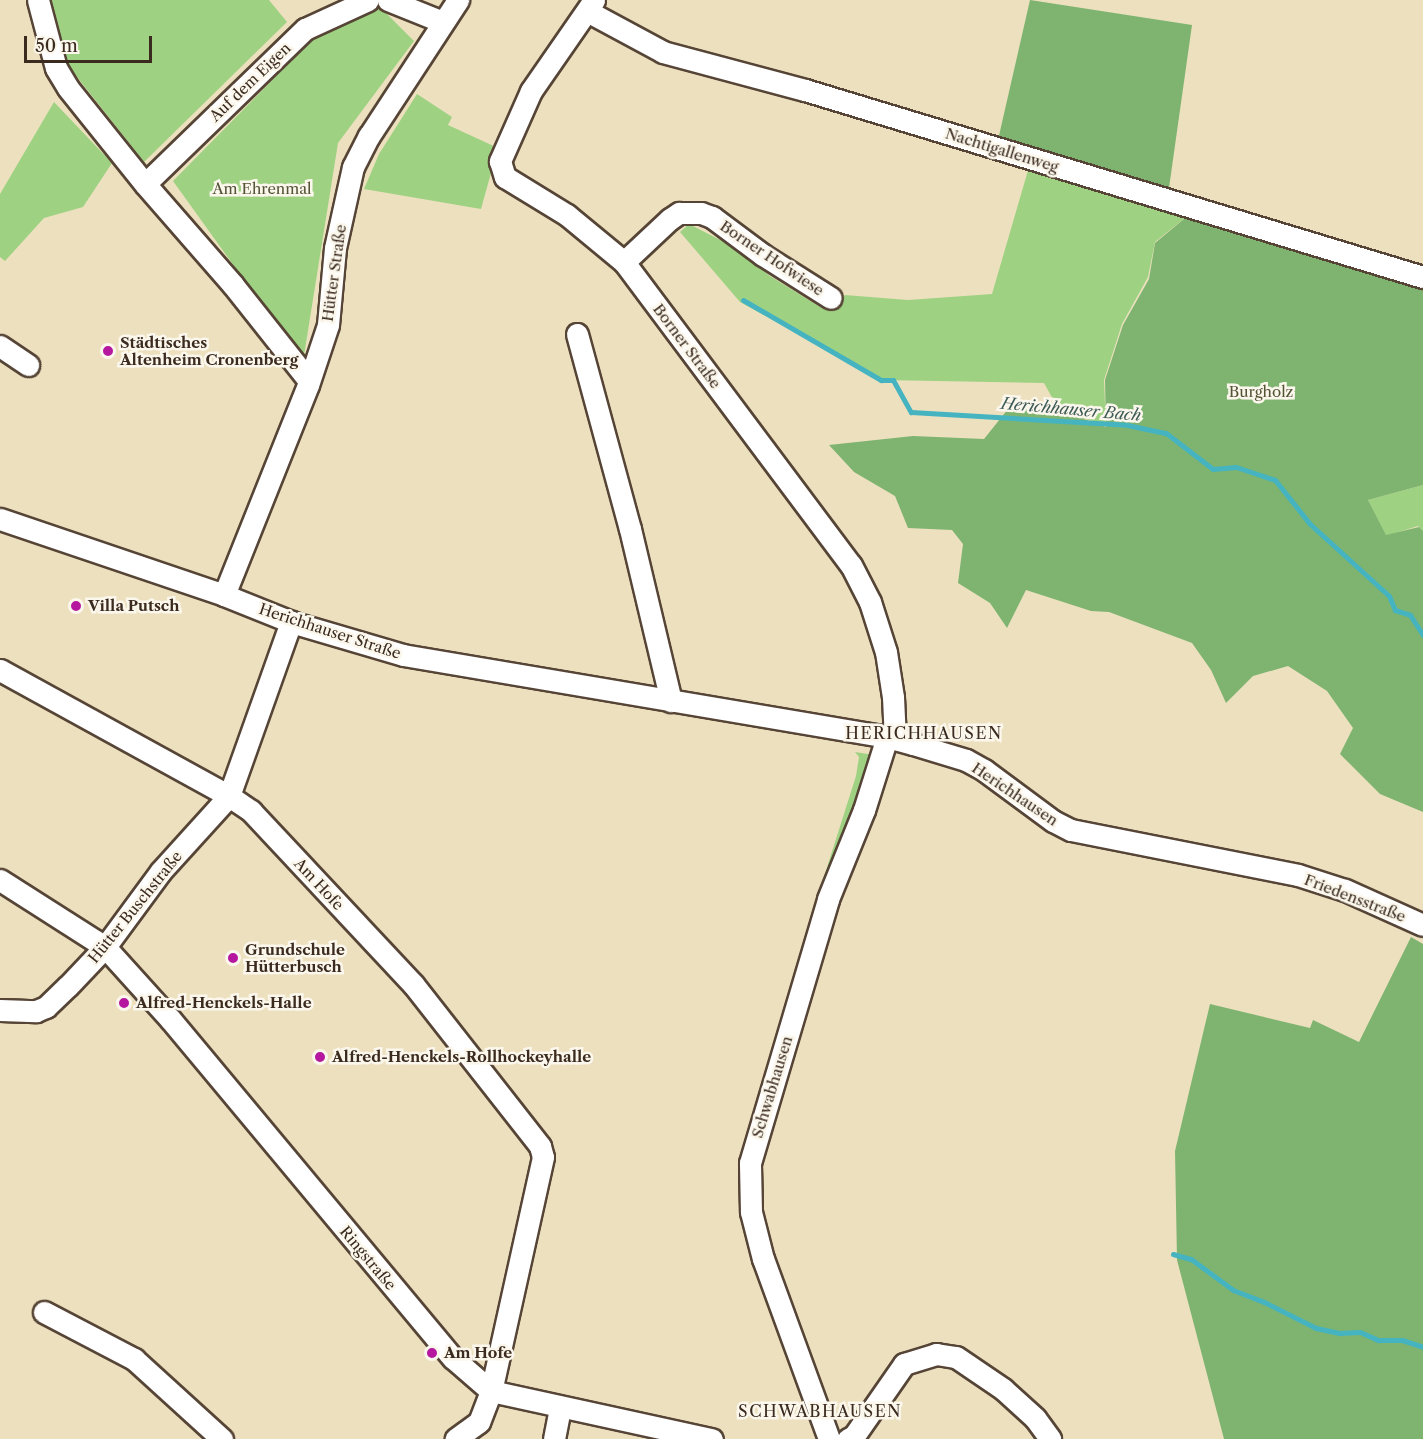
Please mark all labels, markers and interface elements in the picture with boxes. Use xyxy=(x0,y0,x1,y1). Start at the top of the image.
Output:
scale bar xyxy=(27,24,154,62)
text: 50 m xyxy=(35,35,78,57)
street label: Auf dem Eigen xyxy=(206,39,294,125)
street label: Nachtigallenweg xyxy=(943,124,1061,176)
park label: Am Ehrenmal xyxy=(212,180,312,198)
street label: Borner Hofwiese xyxy=(717,217,827,299)
street label: Hütter Straße xyxy=(318,223,350,323)
street label: Borner Straße xyxy=(649,300,725,392)
place label: Städtisches Altenheim Cronenberg xyxy=(120,333,298,368)
marker: Städtisches Altenheim Cronenberg xyxy=(101,344,115,358)
park label: Burgholz xyxy=(1229,383,1293,401)
water label: Herichhauser Bach xyxy=(1000,393,1142,425)
place label: Villa Putsch xyxy=(88,597,180,615)
marker: Villa Putsch xyxy=(69,599,83,613)
street label: Herichhauser Straße xyxy=(257,600,403,662)
district label: HERICHHAUSEN xyxy=(845,723,1003,743)
street label: Herichhausen xyxy=(969,759,1061,829)
street label: Hütter Buschstraße xyxy=(84,847,186,967)
street label: Am Hofe xyxy=(290,854,348,914)
street label: Friedensstraße xyxy=(1302,870,1408,926)
place label: Grundschule Hütterbusch xyxy=(245,940,345,975)
marker: Grundschule Hütterbusch xyxy=(226,951,240,965)
place label: Alfred-Henckels-Halle xyxy=(136,994,312,1012)
marker: Alfred-Henckels-Halle xyxy=(117,996,131,1010)
street label: Schwabhausen xyxy=(748,1034,796,1140)
place label: Alfred-Henckels-Rollhockeyhalle xyxy=(332,1048,591,1066)
marker: Alfred-Henckels-Rollhockeyhalle xyxy=(313,1050,327,1064)
street label: Ringstraße xyxy=(336,1223,400,1293)
place label: Am Hofe xyxy=(444,1344,512,1362)
marker: Am Hofe xyxy=(425,1346,439,1360)
district label: SCHWABHAUSEN xyxy=(738,1401,902,1421)

